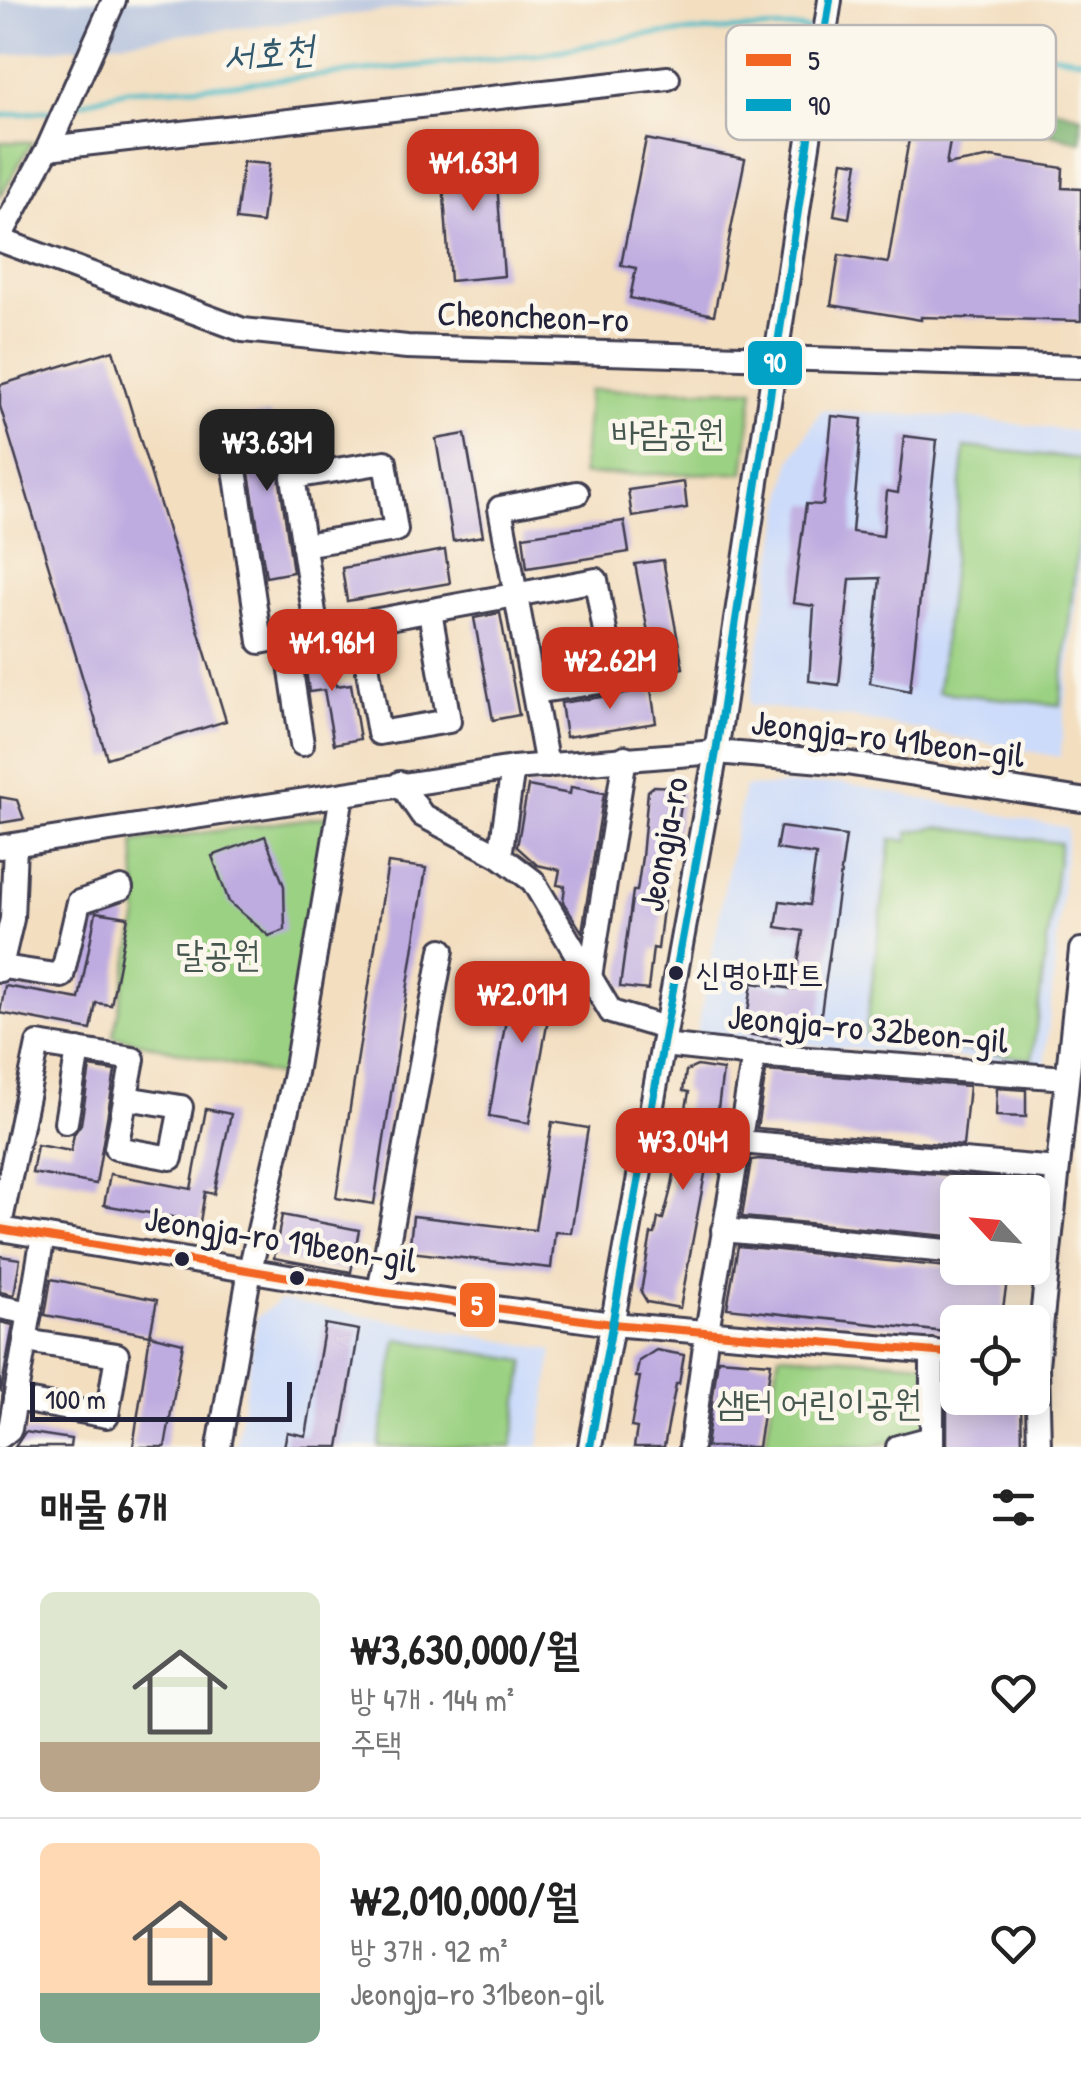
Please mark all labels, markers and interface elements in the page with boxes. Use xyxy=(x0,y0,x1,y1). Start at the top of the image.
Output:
water label: 서호천 xyxy=(220,21,320,83)
legend xyxy=(726,25,1056,140)
text: 5 xyxy=(808,41,820,79)
text: 90 xyxy=(808,86,831,124)
pin: ₩1.63M xyxy=(392,129,554,214)
text: ₩1.63M xyxy=(429,140,517,183)
street label: Cheoncheon-ro xyxy=(436,289,630,343)
line badge: 90 xyxy=(746,339,804,387)
text: 90 xyxy=(764,343,787,381)
pin: ₩3.63M xyxy=(186,409,348,494)
park label: 바람공원 xyxy=(612,409,724,456)
text: ₩3.63M xyxy=(221,420,313,463)
pin: ₩1.96M xyxy=(251,609,413,694)
text: ₩1.96M xyxy=(289,620,375,663)
pin: ₩2.62M xyxy=(529,627,691,712)
text: ₩2.62M xyxy=(564,638,656,681)
street label: Jeongja-ro 41beon-gil xyxy=(749,698,1028,778)
street label: Jeongja-ro xyxy=(627,773,699,915)
park label: 달공원 xyxy=(176,930,260,977)
place label: 신명아파트 xyxy=(695,952,824,995)
pin: ₩2.01M xyxy=(441,961,603,1046)
marker: 신명아파트 xyxy=(666,963,686,983)
text: ₩2.01M xyxy=(477,972,567,1015)
street label: Jeongja-ro 32beon-gil xyxy=(726,992,1011,1064)
pin: ₩3.04M xyxy=(602,1108,764,1193)
text: ₩3.04M xyxy=(638,1119,728,1162)
north arrow xyxy=(940,1175,1050,1285)
map controls xyxy=(940,1175,1050,1415)
street label: Jeongja-ro 19beon-gil xyxy=(142,1194,421,1284)
unlabelled marker xyxy=(172,1249,192,1269)
unlabelled marker xyxy=(287,1268,307,1288)
line badge: 5 xyxy=(458,1281,497,1329)
text: 5 xyxy=(471,1286,483,1324)
button: locate xyxy=(940,1305,1050,1415)
scale bar xyxy=(30,1377,292,1422)
park label: 샘터 어린이공원 xyxy=(716,1379,922,1426)
text: 100 m xyxy=(45,1380,106,1418)
text: 매물 6개 xyxy=(40,1478,168,1535)
icon: filters xyxy=(986,1480,1041,1535)
text: ₩3,630,000/월 xyxy=(350,1620,579,1677)
icon: home xyxy=(120,1632,240,1752)
icon: heart xyxy=(986,1665,1041,1720)
text: 방 4개 · 144 m² xyxy=(350,1678,514,1721)
text: 주택 xyxy=(350,1721,402,1764)
text: ₩2,010,000/월 xyxy=(350,1871,579,1928)
icon: home xyxy=(120,1883,240,2003)
icon: heart xyxy=(986,1916,1041,1971)
text: 방 3개 · 92 m² xyxy=(350,1929,508,1972)
text: Jeongja-ro 31beon-gil xyxy=(350,1972,604,2015)

